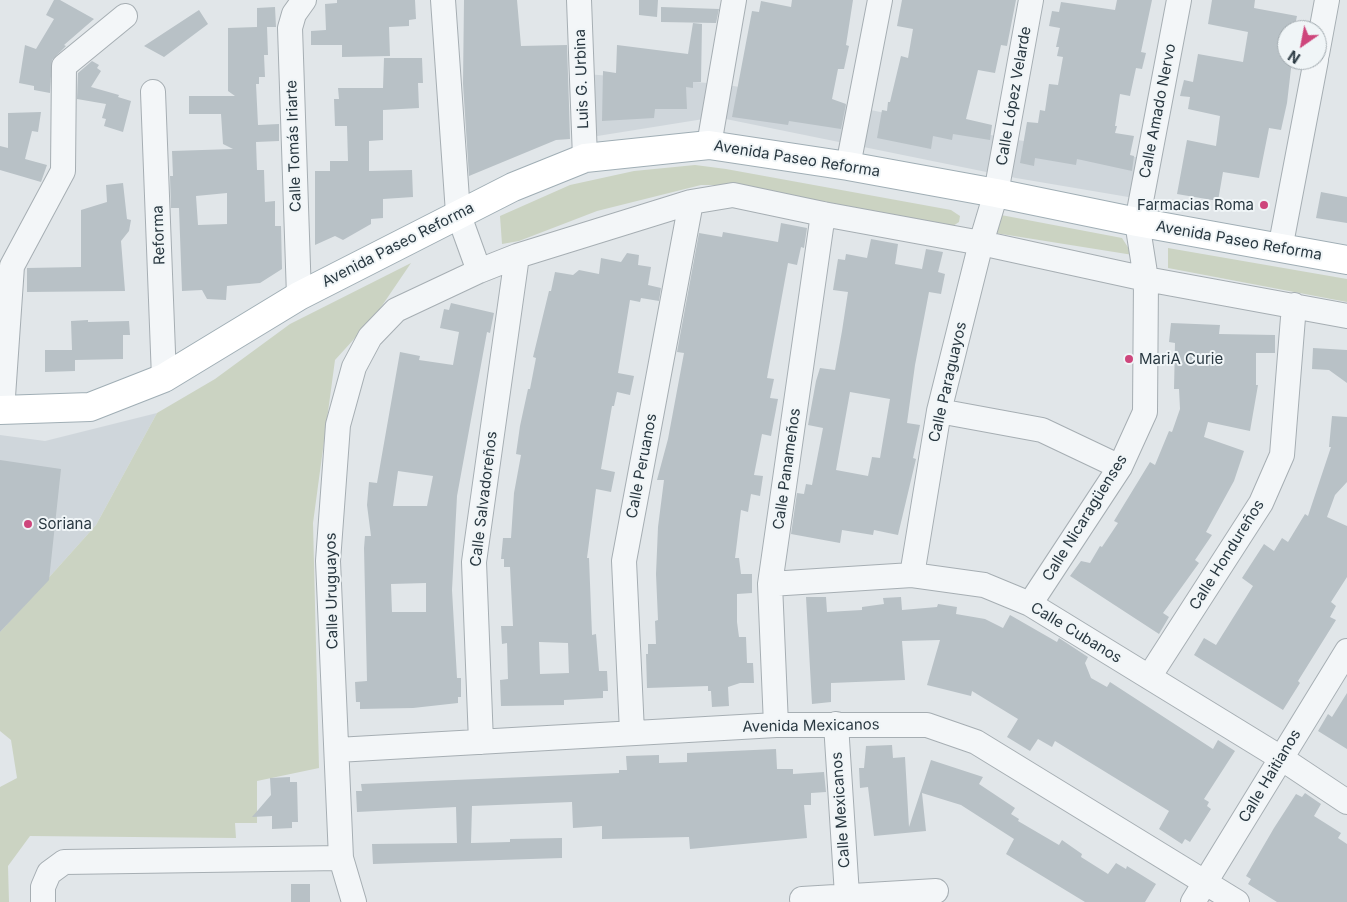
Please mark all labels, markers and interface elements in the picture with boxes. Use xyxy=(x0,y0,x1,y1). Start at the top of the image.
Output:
north arrow xyxy=(1277,20,1327,70)
street label: Calle López Velarde xyxy=(993,25,1035,167)
street label: Luis G. Urbina xyxy=(571,29,593,129)
street label: Calle Amado Nervo xyxy=(1136,42,1180,180)
text: N xyxy=(1285,47,1303,67)
street label: Calle Tomás Iriarte xyxy=(283,80,305,212)
street label: Avenida Paseo Reforma xyxy=(713,137,881,181)
place label: Farmacias Roma xyxy=(1137,196,1254,214)
street label: Avenida Paseo Reforma xyxy=(319,199,477,291)
marker: Farmacias Roma xyxy=(1258,199,1270,211)
street label: Reforma xyxy=(149,205,169,265)
street label: Avenida Paseo Reforma xyxy=(1155,218,1323,264)
street label: Calle Paraguayos xyxy=(925,320,971,444)
place label: MariA Curie xyxy=(1139,350,1223,368)
marker: MariA Curie xyxy=(1123,353,1135,365)
street label: Calle Panameños xyxy=(770,407,804,531)
street label: Calle Peruanos xyxy=(623,412,661,520)
street label: Calle Salvadoreños xyxy=(467,430,501,568)
street label: Calle Nicaragüenses xyxy=(1039,451,1131,585)
street label: Calle Hondureños xyxy=(1186,497,1268,613)
place label: Soriana xyxy=(38,515,92,533)
marker: Soriana xyxy=(22,518,34,530)
street label: Calle Uruguayos xyxy=(322,533,342,649)
street label: Calle Cubanos xyxy=(1027,599,1125,667)
street label: Avenida Mexicanos xyxy=(742,716,880,736)
street label: Calle Haitianos xyxy=(1235,726,1305,826)
street label: Calle Mexicanos xyxy=(828,751,854,869)

